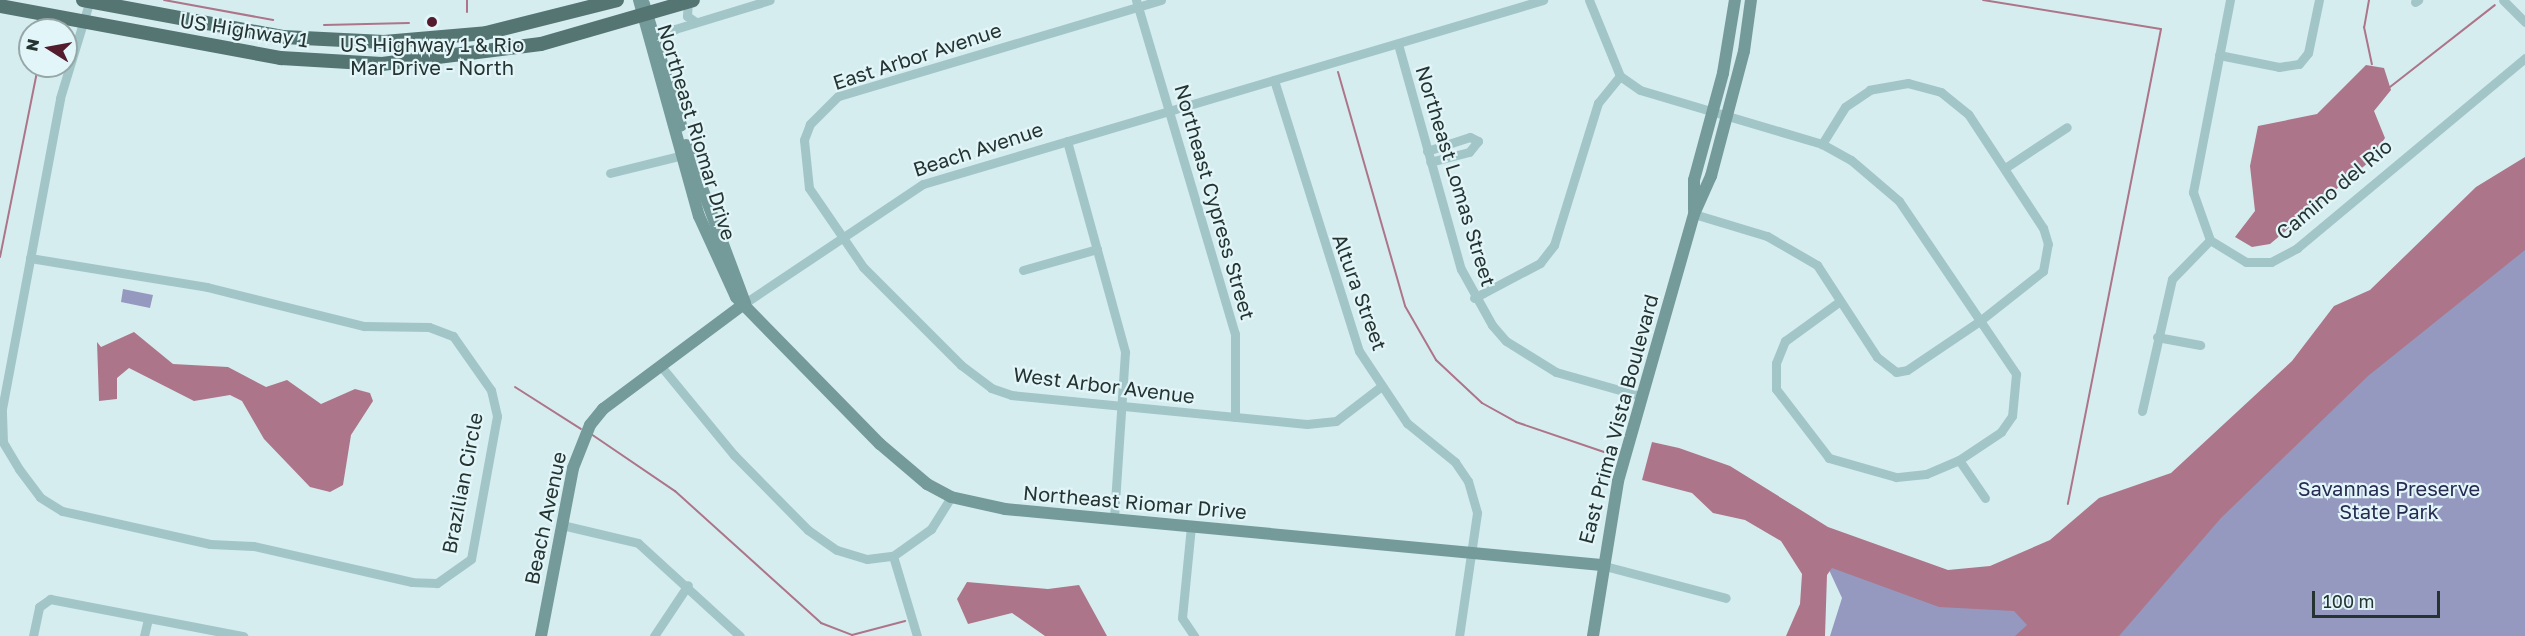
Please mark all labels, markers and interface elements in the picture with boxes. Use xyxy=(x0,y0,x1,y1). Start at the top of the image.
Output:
street label: US Highway 1 xyxy=(178,8,310,52)
marker: US Highway 1 & Rio Mar Drive - North xyxy=(425,15,439,29)
street label: East Arbor Avenue xyxy=(830,17,1004,95)
north arrow xyxy=(18,18,78,78)
street label: Northeast Riomar Drive xyxy=(653,21,741,243)
place label: US Highway 1 & Rio Mar Drive - North xyxy=(340,32,524,79)
text: N xyxy=(21,37,43,53)
street label: Northeast Lomas Street xyxy=(1411,63,1501,289)
street label: Northeast Cypress Street xyxy=(1170,81,1260,323)
street label: Beach Avenue xyxy=(910,117,1046,181)
street label: Camino del Rio xyxy=(2271,134,2397,244)
street label: Altura Street xyxy=(1328,230,1392,354)
street label: East Prima Vista Boulevard xyxy=(1573,292,1663,546)
street label: West Arbor Avenue xyxy=(1012,362,1196,408)
street label: Brazilian Circle xyxy=(437,410,487,556)
street label: Beach Avenue xyxy=(519,449,571,587)
park label: Savannas Preserve State Park xyxy=(2298,476,2480,523)
street label: Northeast Riomar Drive xyxy=(1022,480,1248,524)
scale bar xyxy=(2315,579,2442,617)
text: 100 m xyxy=(2323,590,2374,612)

